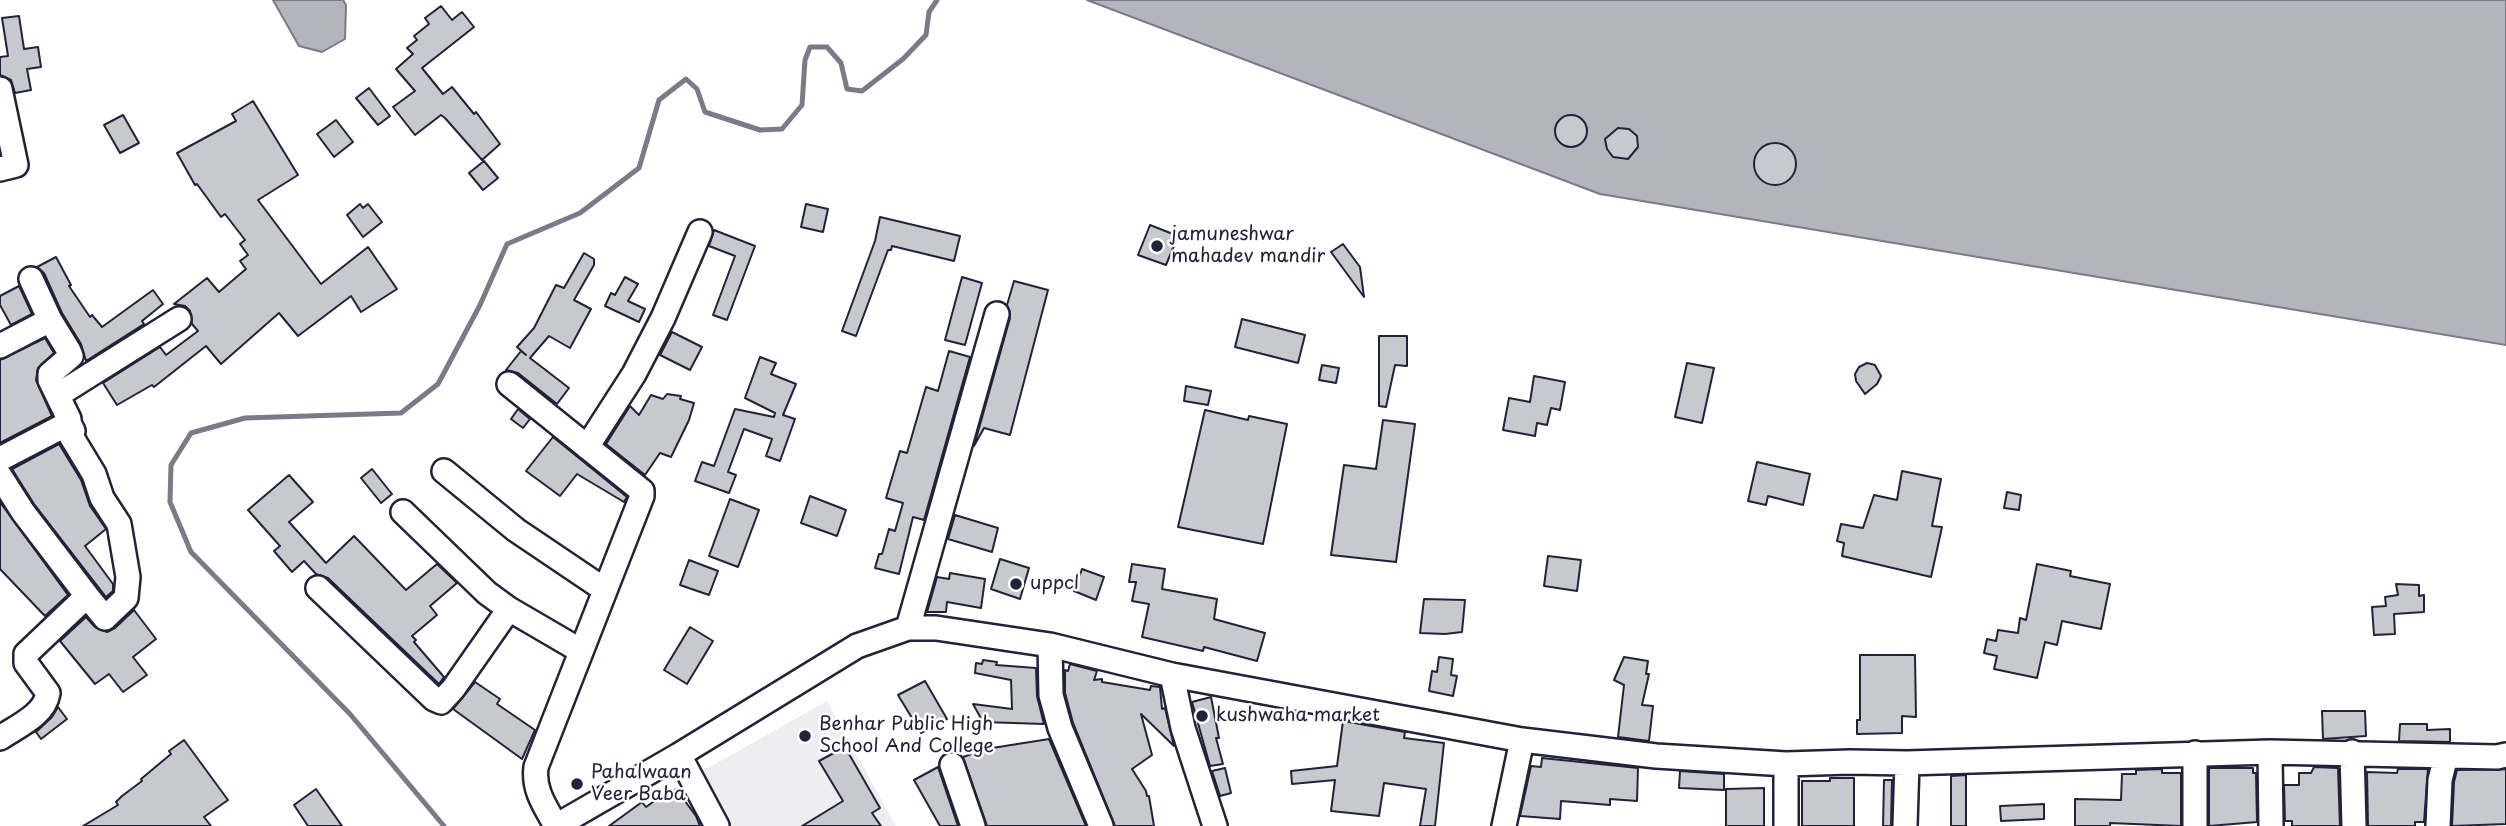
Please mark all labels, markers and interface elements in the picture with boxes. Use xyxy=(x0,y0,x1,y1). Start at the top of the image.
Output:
place label: jamuneshwar mahadev mandir xyxy=(1171,224,1325,268)
marker: jamuneshwar mahadev mandir xyxy=(1149,238,1165,254)
place label: uppcl xyxy=(1030,573,1079,595)
marker: uppcl xyxy=(1008,576,1024,592)
place label: kushwaha market xyxy=(1216,705,1380,727)
marker: kushwaha market xyxy=(1194,708,1210,724)
place label: Benhar Public High School And College xyxy=(819,714,994,758)
marker: Benhar Public High School And College xyxy=(797,728,813,744)
place label: Pahalwaan Veer Baba xyxy=(591,762,692,806)
marker: Pahalwaan Veer Baba xyxy=(569,776,585,792)

